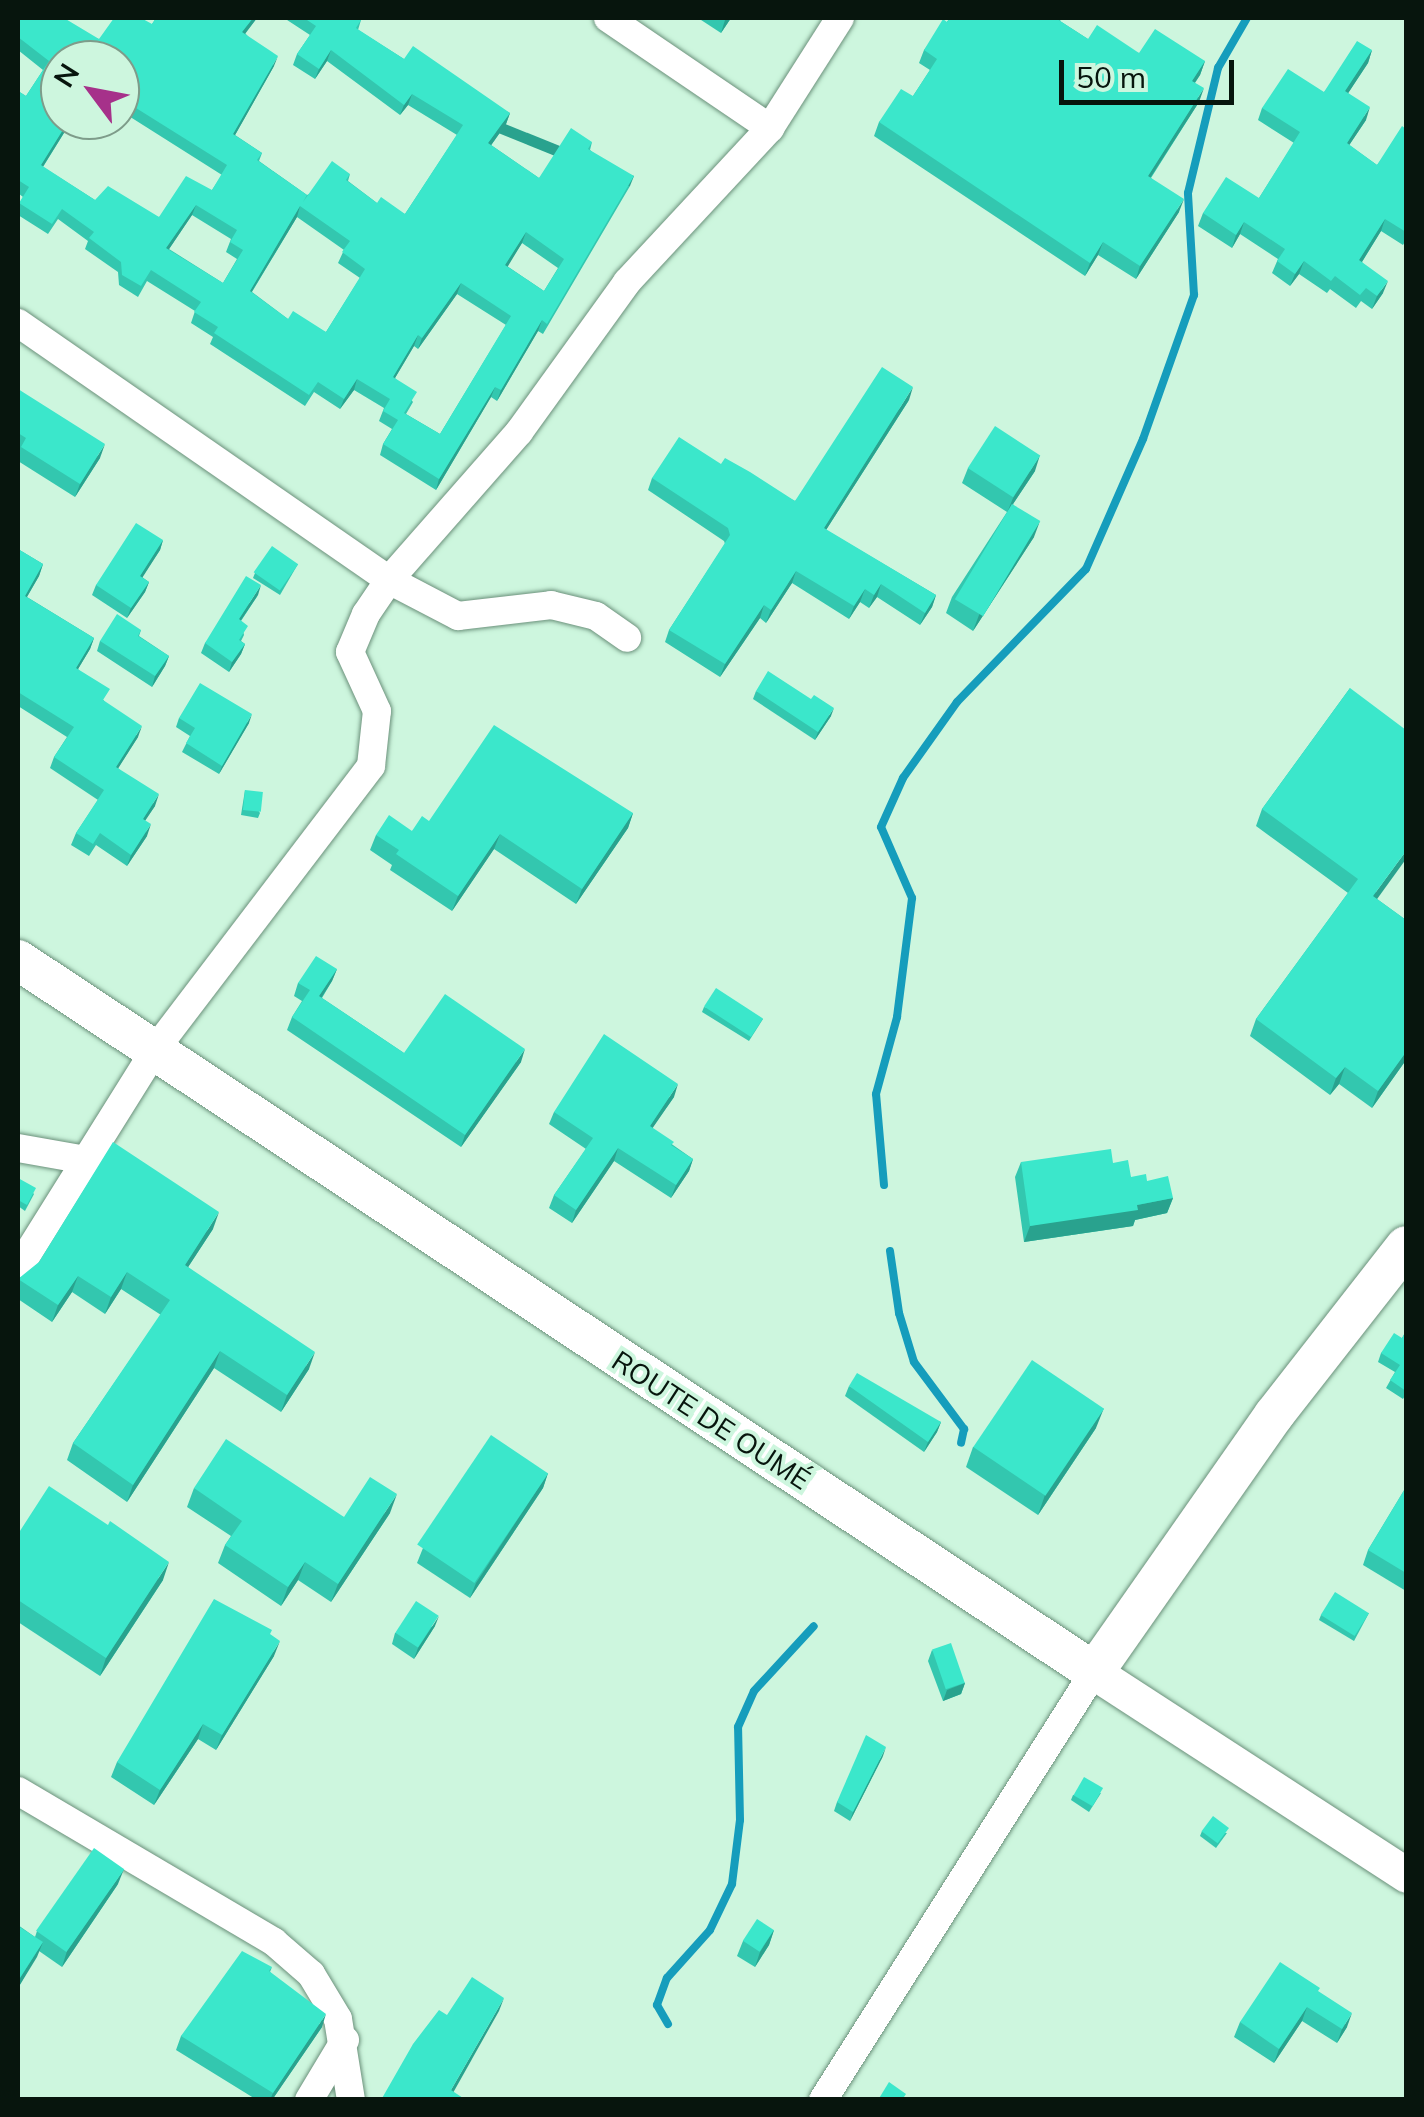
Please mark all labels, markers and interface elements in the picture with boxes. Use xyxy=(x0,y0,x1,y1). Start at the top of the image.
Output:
north arrow xyxy=(40,40,140,140)
scale bar xyxy=(1064,40,1239,102)
text: N xyxy=(45,57,86,93)
text: 50 m xyxy=(1076,58,1146,96)
street label: ROUTE DE OUMÉ xyxy=(606,1343,816,1497)

